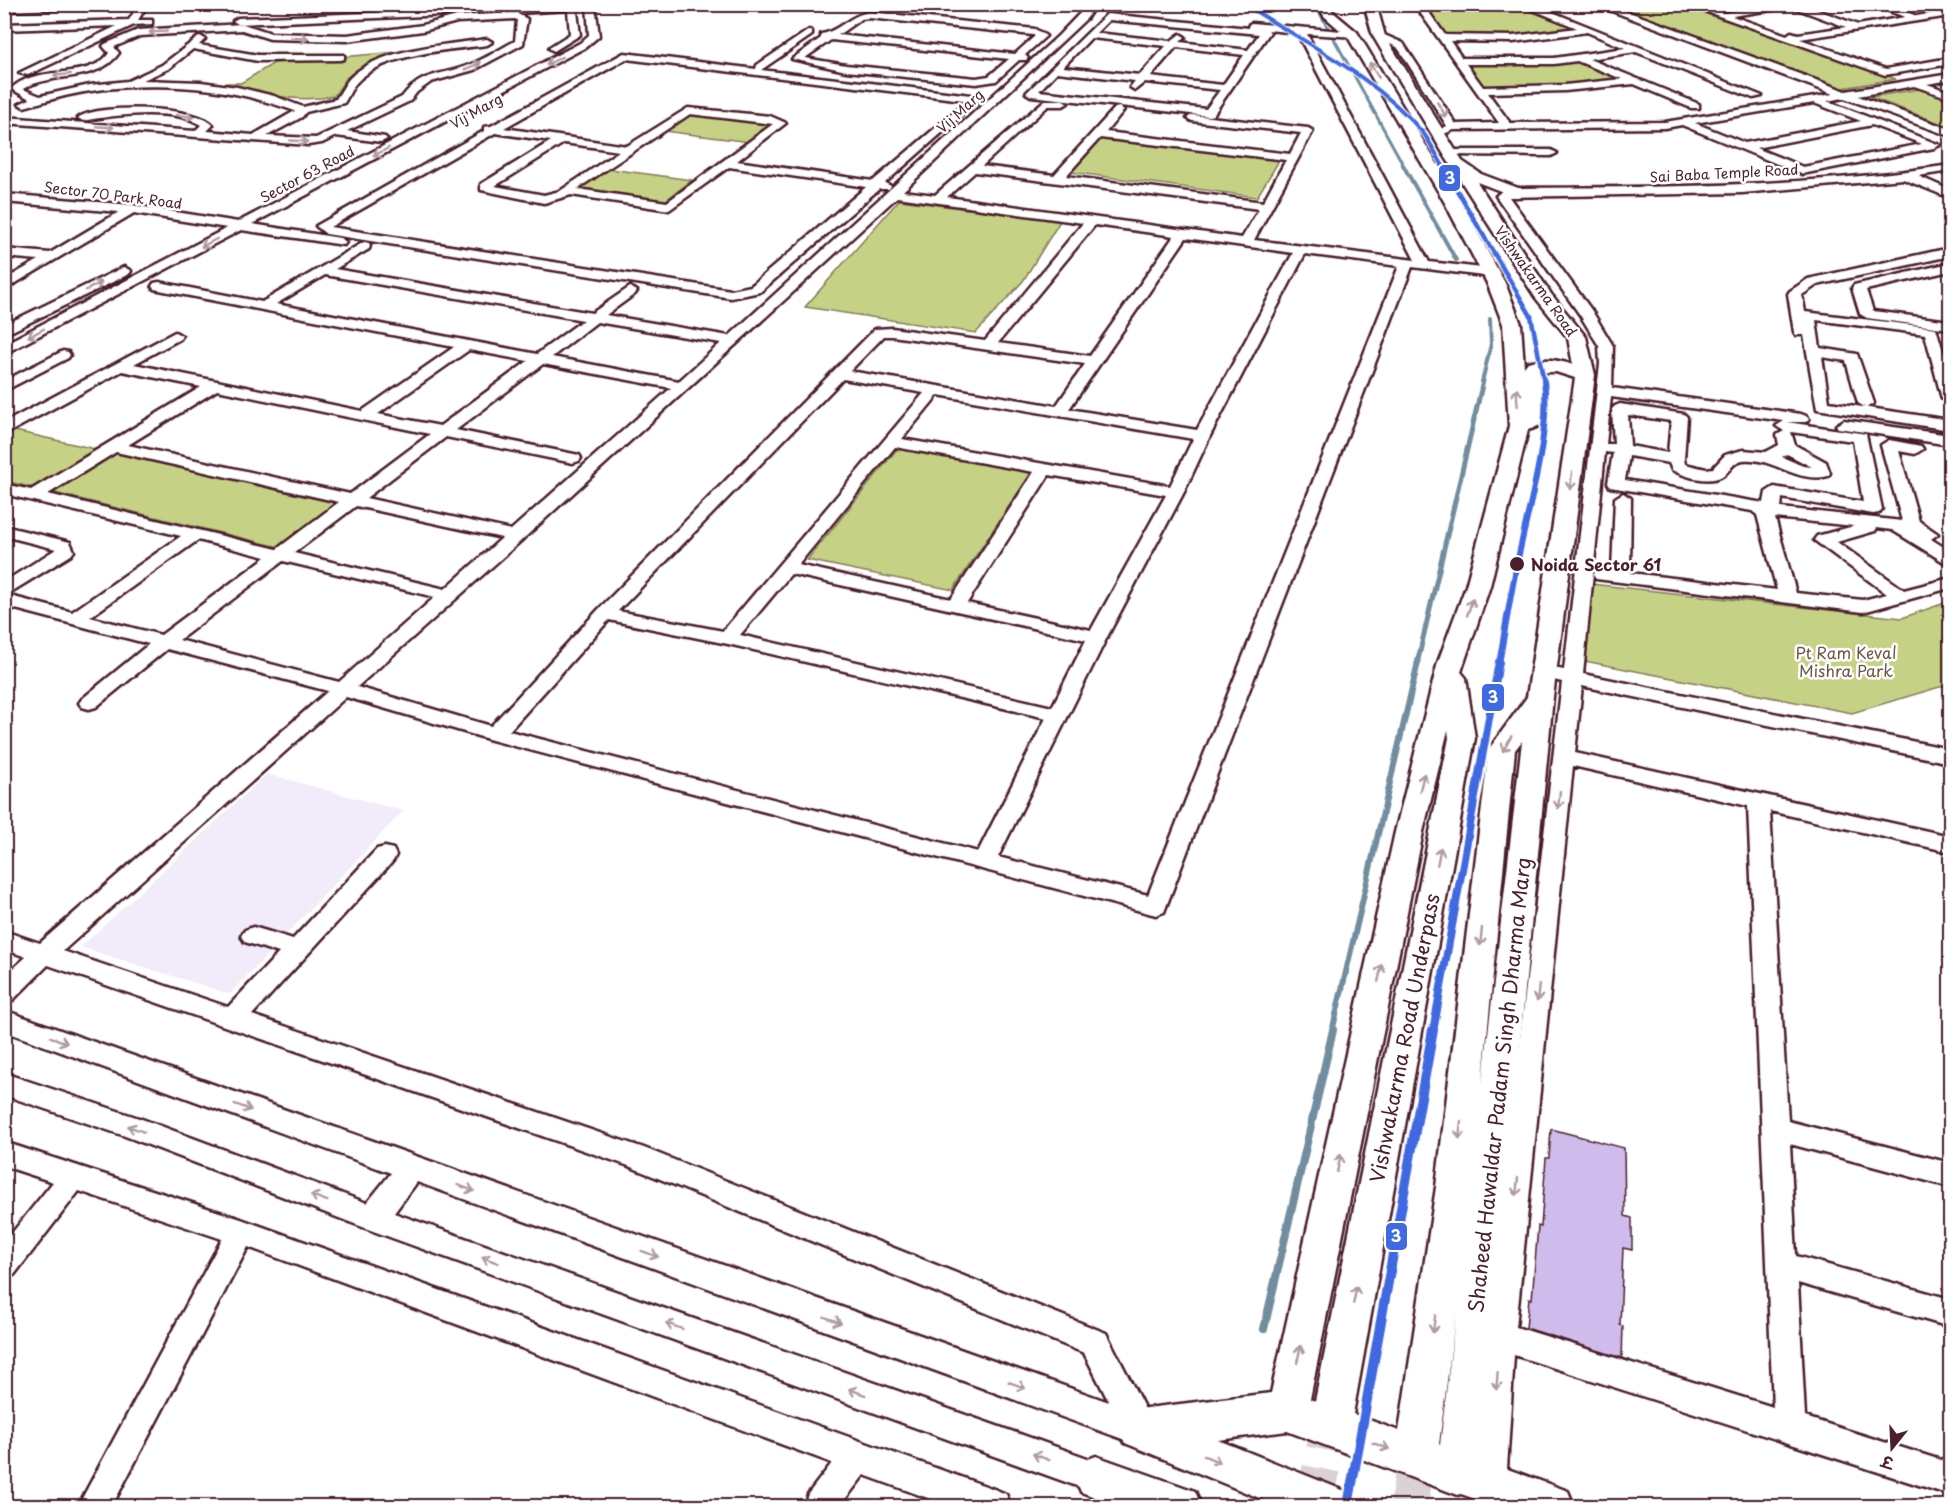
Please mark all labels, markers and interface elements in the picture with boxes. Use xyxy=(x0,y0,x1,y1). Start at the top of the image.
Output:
one-way arrow xyxy=(148,27,168,38)
one-way arrow xyxy=(290,33,309,44)
one-way arrow xyxy=(545,56,563,67)
one-way arrow xyxy=(464,60,482,71)
one-way arrow xyxy=(1367,62,1379,79)
one-way arrow xyxy=(53,69,73,80)
street label: Vij Marg xyxy=(932,84,988,138)
street label: Vij Marg xyxy=(446,88,506,134)
one-way arrow xyxy=(1437,101,1449,118)
one-way arrow xyxy=(174,110,194,121)
one-way arrow xyxy=(94,122,114,133)
one-way arrow xyxy=(289,136,309,147)
street label: Sector 63 Road xyxy=(256,140,358,208)
one-way arrow xyxy=(373,146,390,158)
street label: Sai Baba Temple Road xyxy=(1649,159,1799,187)
line badge: 3 xyxy=(1438,164,1461,192)
text: 3 xyxy=(1445,165,1455,189)
street label: Sector 70 Park Road xyxy=(43,176,183,214)
street label: Vishwakarma Road xyxy=(1490,221,1582,341)
one-way arrow xyxy=(200,237,218,249)
one-way arrow xyxy=(85,280,103,291)
one-way arrow xyxy=(28,327,45,339)
one-way arrow xyxy=(1512,388,1523,408)
one-way arrow xyxy=(1565,471,1576,491)
place label: Noida Sector 61 xyxy=(1531,552,1661,576)
marker: Noida Sector 61 xyxy=(1508,555,1526,573)
one-way arrow xyxy=(1466,598,1477,617)
park label: Pt Ram Keval Mishra Park xyxy=(1795,640,1897,682)
line badge: 3 xyxy=(1481,683,1505,712)
text: 3 xyxy=(1488,684,1498,708)
one-way arrow xyxy=(1501,736,1513,753)
one-way arrow xyxy=(1416,773,1428,792)
one-way arrow xyxy=(1553,789,1564,809)
one-way arrow xyxy=(1434,847,1445,867)
street label: Shaheed Hawaldar Padam Singh Dharma Marg xyxy=(1460,856,1538,1314)
street label: Vishwakarma Road Underpass xyxy=(1361,891,1447,1185)
one-way arrow xyxy=(1476,926,1487,946)
one-way arrow xyxy=(1375,963,1386,983)
one-way arrow xyxy=(1532,983,1543,1003)
one-way arrow xyxy=(50,1035,68,1046)
one-way arrow xyxy=(233,1102,251,1113)
one-way arrow xyxy=(1454,1120,1465,1140)
one-way arrow xyxy=(127,1123,146,1134)
one-way arrow xyxy=(1334,1154,1345,1174)
one-way arrow xyxy=(1511,1177,1522,1197)
one-way arrow xyxy=(456,1184,475,1195)
one-way arrow xyxy=(310,1191,329,1202)
line badge: 3 xyxy=(1385,1222,1408,1251)
text: 3 xyxy=(1391,1223,1401,1247)
one-way arrow xyxy=(640,1249,658,1260)
one-way arrow xyxy=(481,1254,500,1265)
one-way arrow xyxy=(1350,1286,1361,1306)
one-way arrow xyxy=(1429,1313,1440,1333)
one-way arrow xyxy=(823,1315,842,1326)
one-way arrow xyxy=(665,1319,684,1330)
one-way arrow xyxy=(1294,1345,1305,1364)
one-way arrow xyxy=(1492,1371,1503,1391)
one-way arrow xyxy=(1007,1381,1026,1392)
one-way arrow xyxy=(849,1385,867,1396)
north arrow xyxy=(1862,1418,1922,1478)
one-way arrow xyxy=(1371,1441,1390,1452)
text: उ xyxy=(1877,1450,1898,1477)
one-way arrow xyxy=(1032,1451,1051,1462)
one-way arrow xyxy=(1203,1454,1221,1465)

